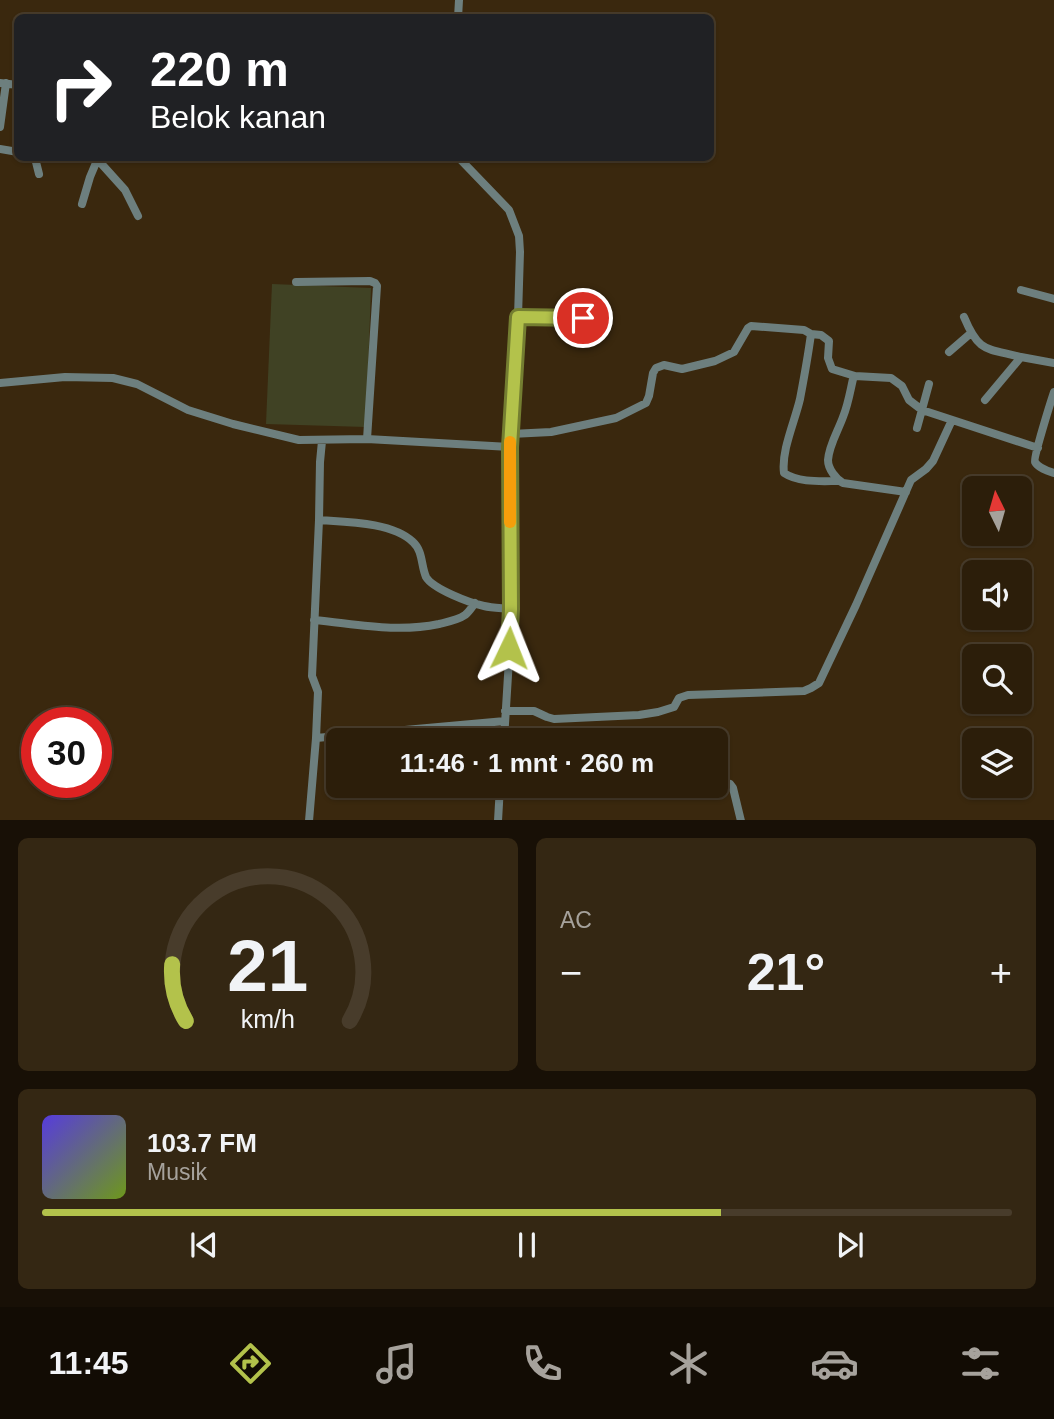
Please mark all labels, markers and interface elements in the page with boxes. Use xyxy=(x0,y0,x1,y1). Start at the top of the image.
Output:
icon: right xyxy=(35,42,126,133)
text: 220 m xyxy=(150,42,289,96)
text: Belok kanan xyxy=(150,99,326,135)
pin xyxy=(553,288,613,348)
icon: arrive xyxy=(564,299,602,337)
north arrow xyxy=(962,476,1032,546)
map controls xyxy=(962,476,1032,798)
button: sound xyxy=(962,560,1032,630)
position arrow xyxy=(472,611,546,685)
button: search xyxy=(962,644,1032,714)
speed limit sign: 30 xyxy=(21,707,112,798)
button: layers xyxy=(962,728,1032,798)
text: 11:46 · 1 mnt · 260 m xyxy=(400,748,654,778)
text: AC xyxy=(560,907,592,933)
text: 21 xyxy=(228,925,308,1006)
text: 21° xyxy=(747,943,825,1001)
text: − xyxy=(560,952,582,994)
text: + xyxy=(990,952,1012,994)
text: km/h xyxy=(241,1004,295,1032)
text: 103.7 FM xyxy=(147,1128,257,1158)
text: Musik xyxy=(147,1159,207,1185)
icon: previous xyxy=(185,1226,223,1264)
icon: pause xyxy=(508,1226,546,1264)
icon: next xyxy=(831,1226,869,1264)
icon: directions xyxy=(226,1339,275,1388)
icon: music xyxy=(372,1339,421,1388)
icon: phone xyxy=(518,1339,567,1388)
icon: climate xyxy=(664,1339,713,1388)
icon: car xyxy=(810,1339,859,1388)
icon: filters xyxy=(956,1339,1005,1388)
text: 11:45 xyxy=(49,1345,129,1381)

